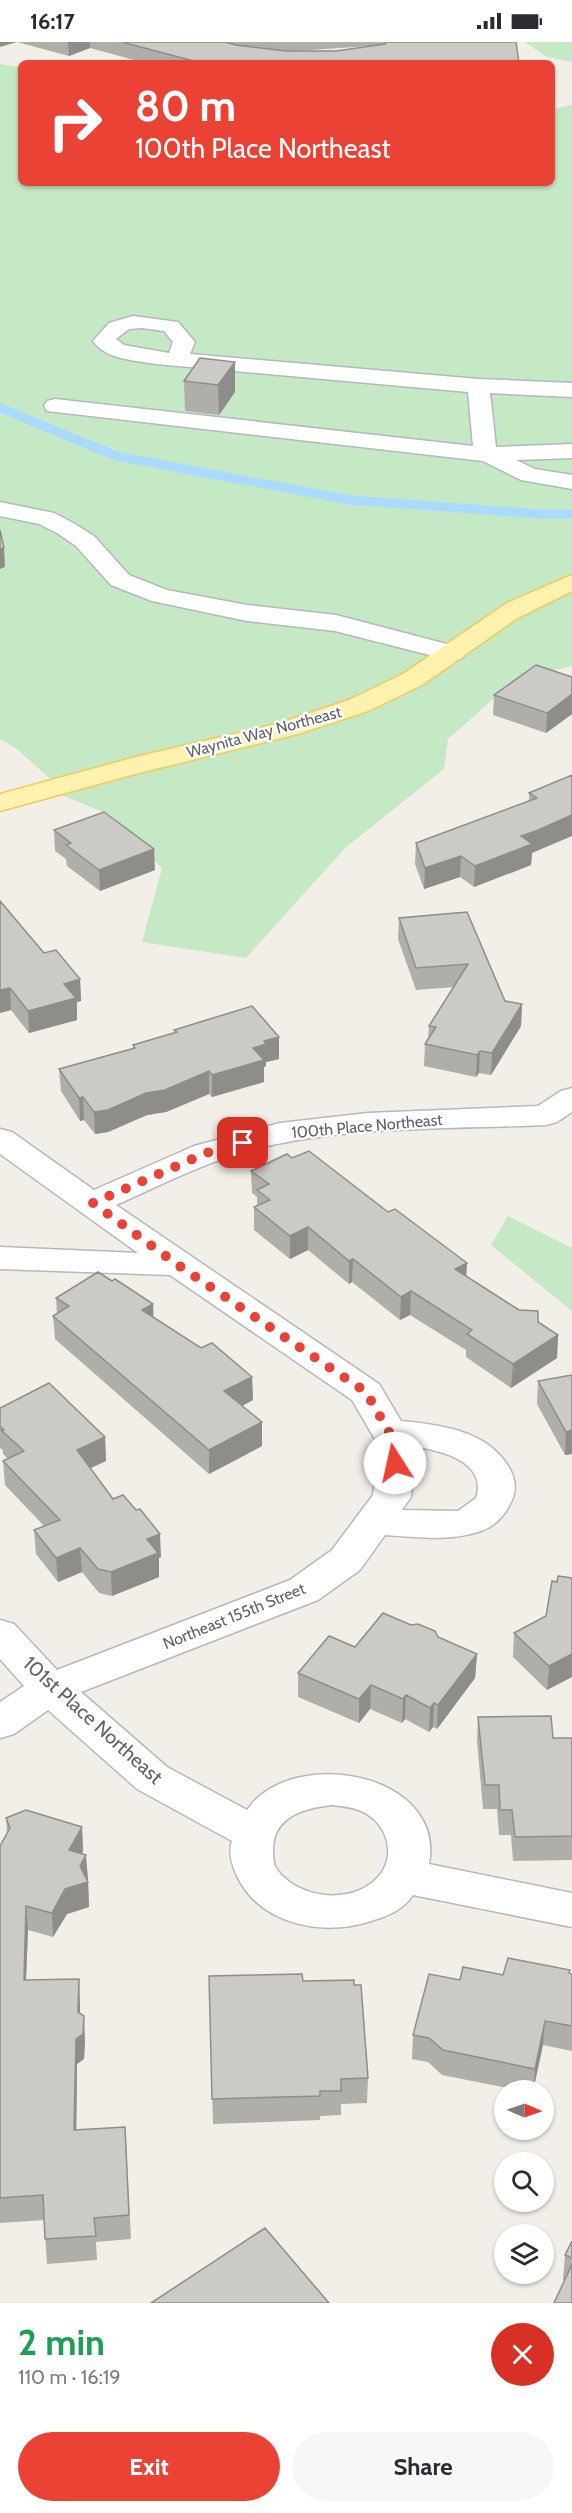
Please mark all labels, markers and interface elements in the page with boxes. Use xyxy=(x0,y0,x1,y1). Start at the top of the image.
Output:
text: 16:17 xyxy=(30,8,75,35)
text: 80 m xyxy=(135,80,236,132)
icon: right xyxy=(36,84,114,162)
text: 100th Place Northeast xyxy=(135,132,391,165)
street label: Waynita Way Northeast xyxy=(185,702,344,762)
street label: 100th Place Northeast xyxy=(291,1110,444,1142)
pin xyxy=(217,1117,268,1168)
icon: arrive xyxy=(226,1126,259,1159)
position arrow xyxy=(363,1431,427,1495)
street label: Northeast 155th Street xyxy=(160,1579,308,1653)
street label: 101st Place Northeast xyxy=(18,1651,168,1789)
north arrow xyxy=(494,2080,554,2140)
map controls xyxy=(494,2080,554,2284)
button: search xyxy=(494,2152,554,2212)
button: layers xyxy=(494,2224,554,2284)
text: 2 min xyxy=(18,2320,105,2364)
button: close xyxy=(491,2323,554,2386)
text: 110 m · 16:19 xyxy=(18,2365,121,2389)
button: Exit xyxy=(18,2432,280,2501)
button: Share xyxy=(292,2432,554,2501)

